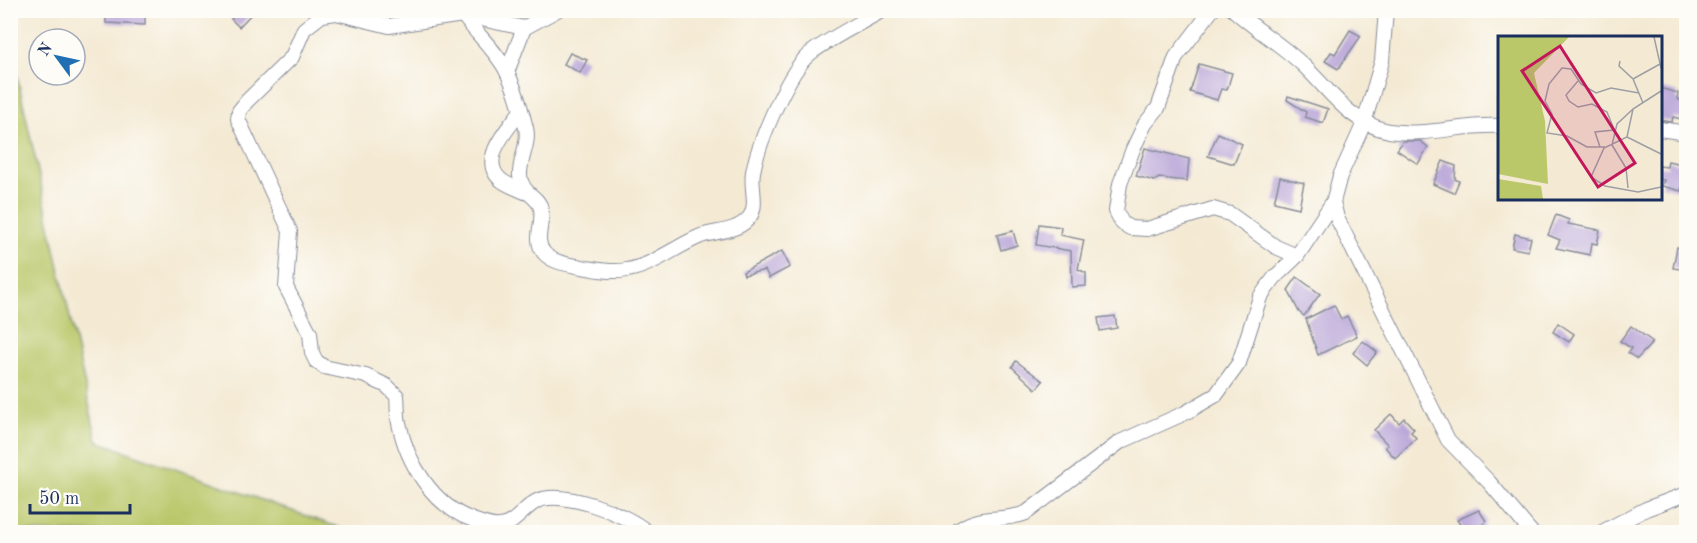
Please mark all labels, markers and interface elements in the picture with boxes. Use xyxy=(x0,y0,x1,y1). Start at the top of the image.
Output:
north arrow xyxy=(27,27,87,87)
inset map xyxy=(1498,36,1661,200)
text: N xyxy=(36,40,57,59)
scale bar xyxy=(30,477,130,515)
text: 50 m xyxy=(39,490,79,508)

